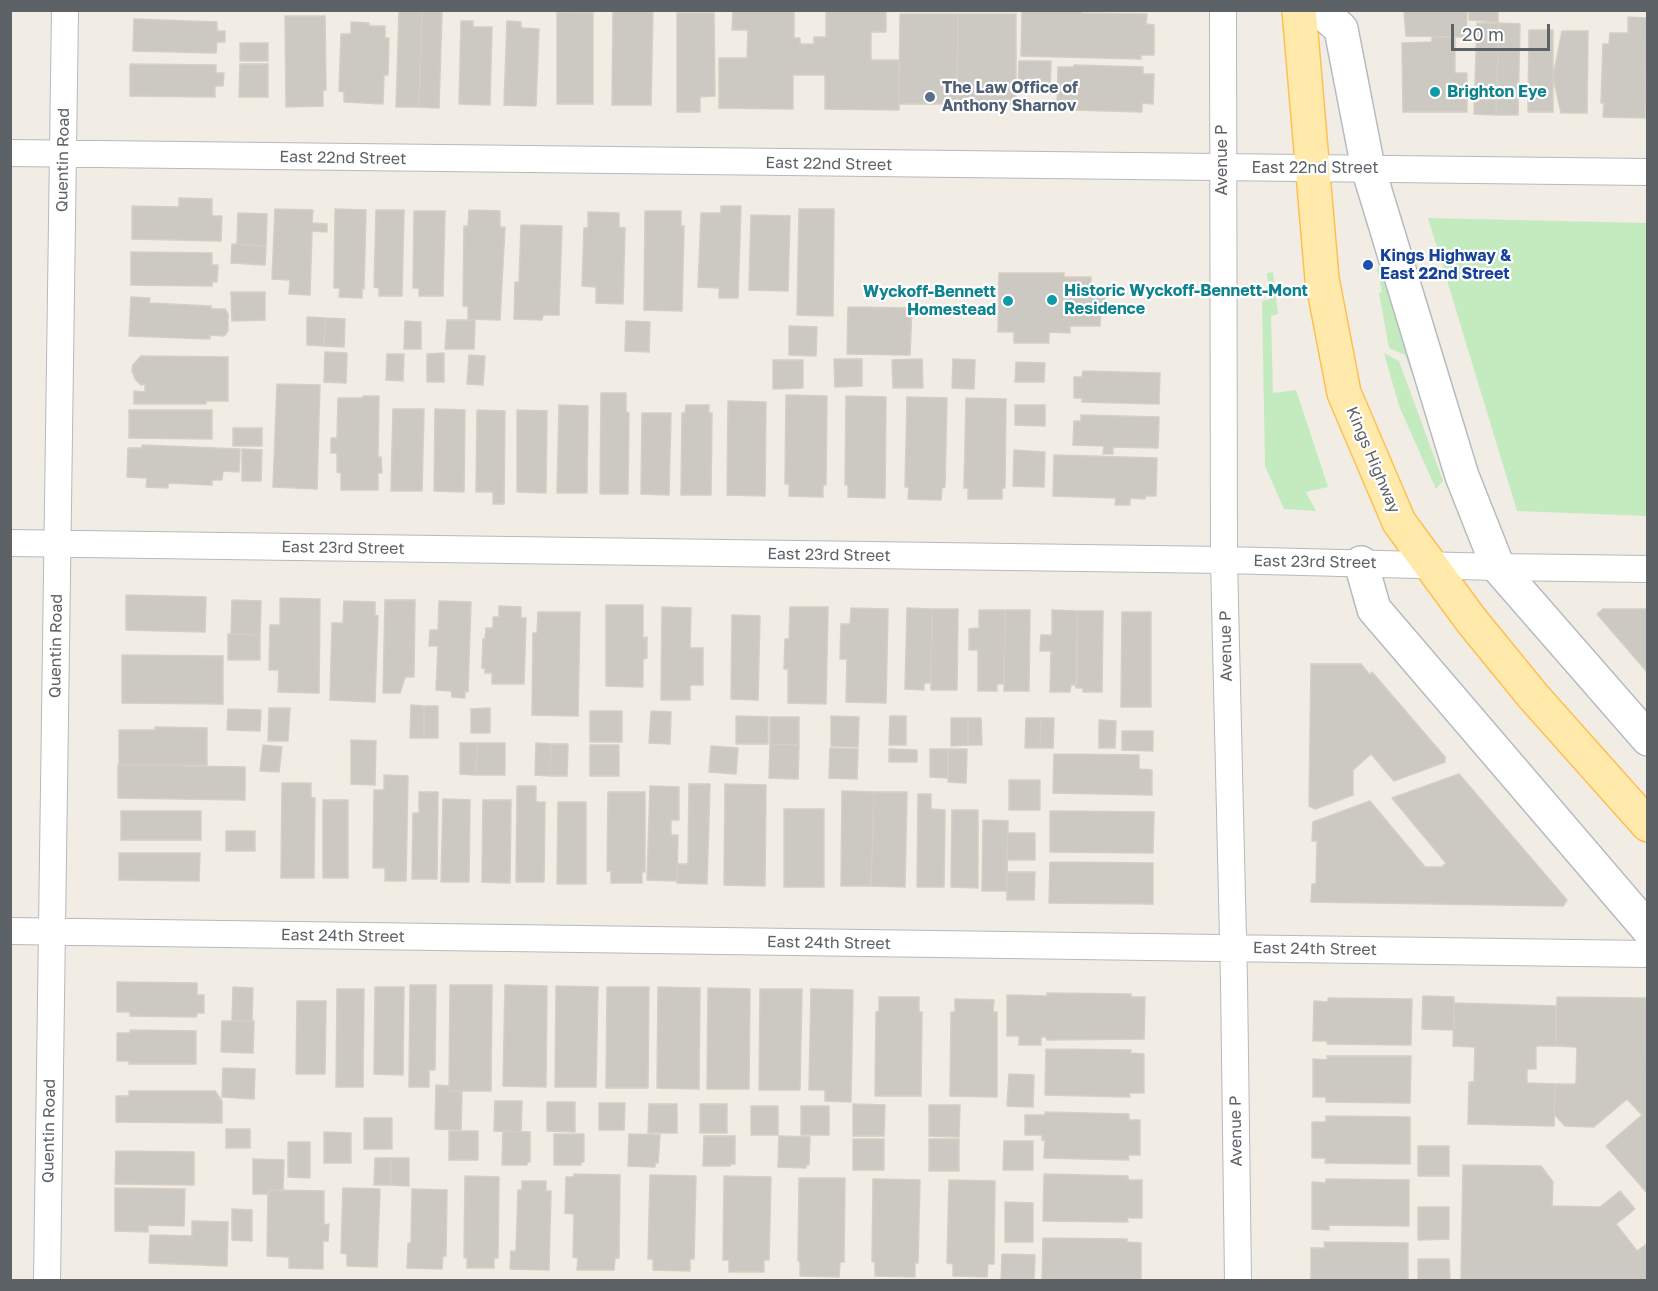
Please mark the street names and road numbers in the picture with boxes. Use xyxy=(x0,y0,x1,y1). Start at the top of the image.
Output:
street label: Quentin Road xyxy=(52,108,74,212)
street label: Avenue P xyxy=(1212,125,1232,195)
street label: East 22nd Street xyxy=(279,147,407,169)
street label: East 22nd Street xyxy=(765,153,893,175)
street label: East 22nd Street xyxy=(1251,158,1379,178)
street label: Kings Highway xyxy=(1342,404,1404,516)
street label: East 23rd Street xyxy=(281,537,405,559)
street label: East 23rd Street xyxy=(767,544,891,566)
street label: East 23rd Street xyxy=(1253,551,1377,573)
street label: Quentin Road xyxy=(45,594,67,698)
street label: Avenue P xyxy=(1216,610,1236,682)
street label: East 24th Street xyxy=(281,925,405,947)
street label: East 24th Street xyxy=(767,932,891,954)
street label: East 24th Street xyxy=(1253,938,1377,960)
street label: Quentin Road xyxy=(38,1079,60,1183)
street label: Avenue P xyxy=(1226,1095,1246,1167)

